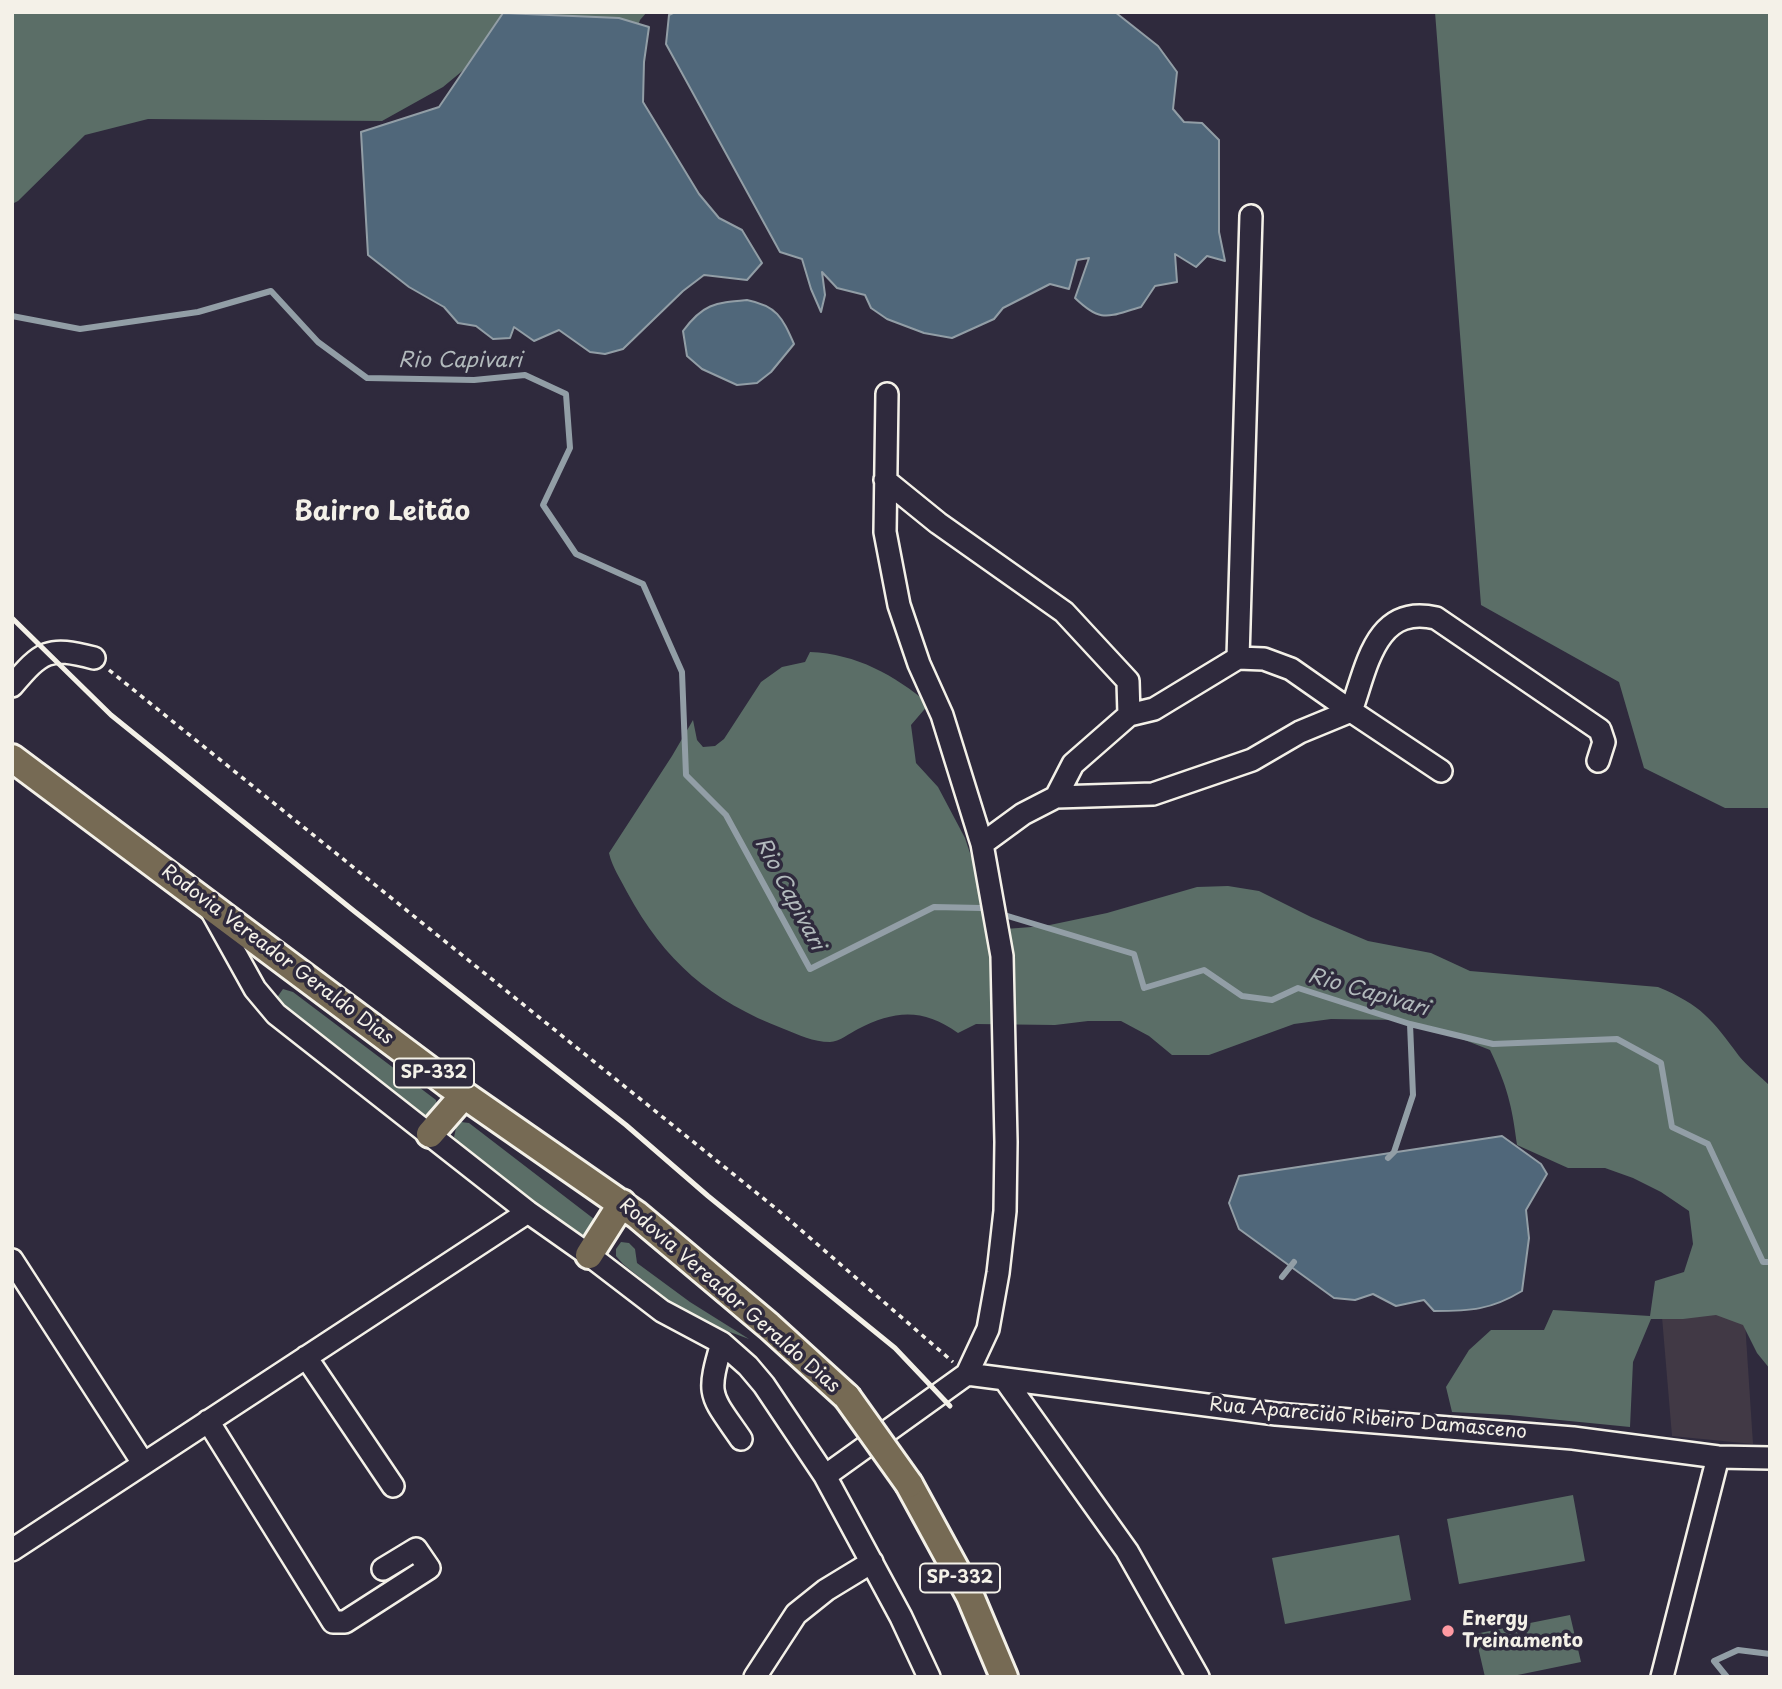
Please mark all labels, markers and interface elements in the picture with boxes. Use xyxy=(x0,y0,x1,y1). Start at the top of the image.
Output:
water label: Rio Capivari xyxy=(398,348,522,374)
district label: Bairro Leitão xyxy=(294,497,470,529)
water label: Rio Capivari xyxy=(749,833,829,955)
street label: Rodovia Vereador Geraldo Dias xyxy=(156,860,398,1050)
water label: Rio Capivari xyxy=(1305,964,1431,1022)
road number: SP-332 xyxy=(394,1058,474,1088)
street label: Rodovia Vereador Geraldo Dias xyxy=(614,1194,844,1398)
street label: Rua Aparecido Ribeiro Damasceno xyxy=(1208,1394,1528,1444)
road number: SP-332 xyxy=(920,1563,1000,1592)
place label: Energy Treinamento xyxy=(1462,1609,1583,1653)
marker: Energy Treinamento xyxy=(1440,1623,1456,1639)

